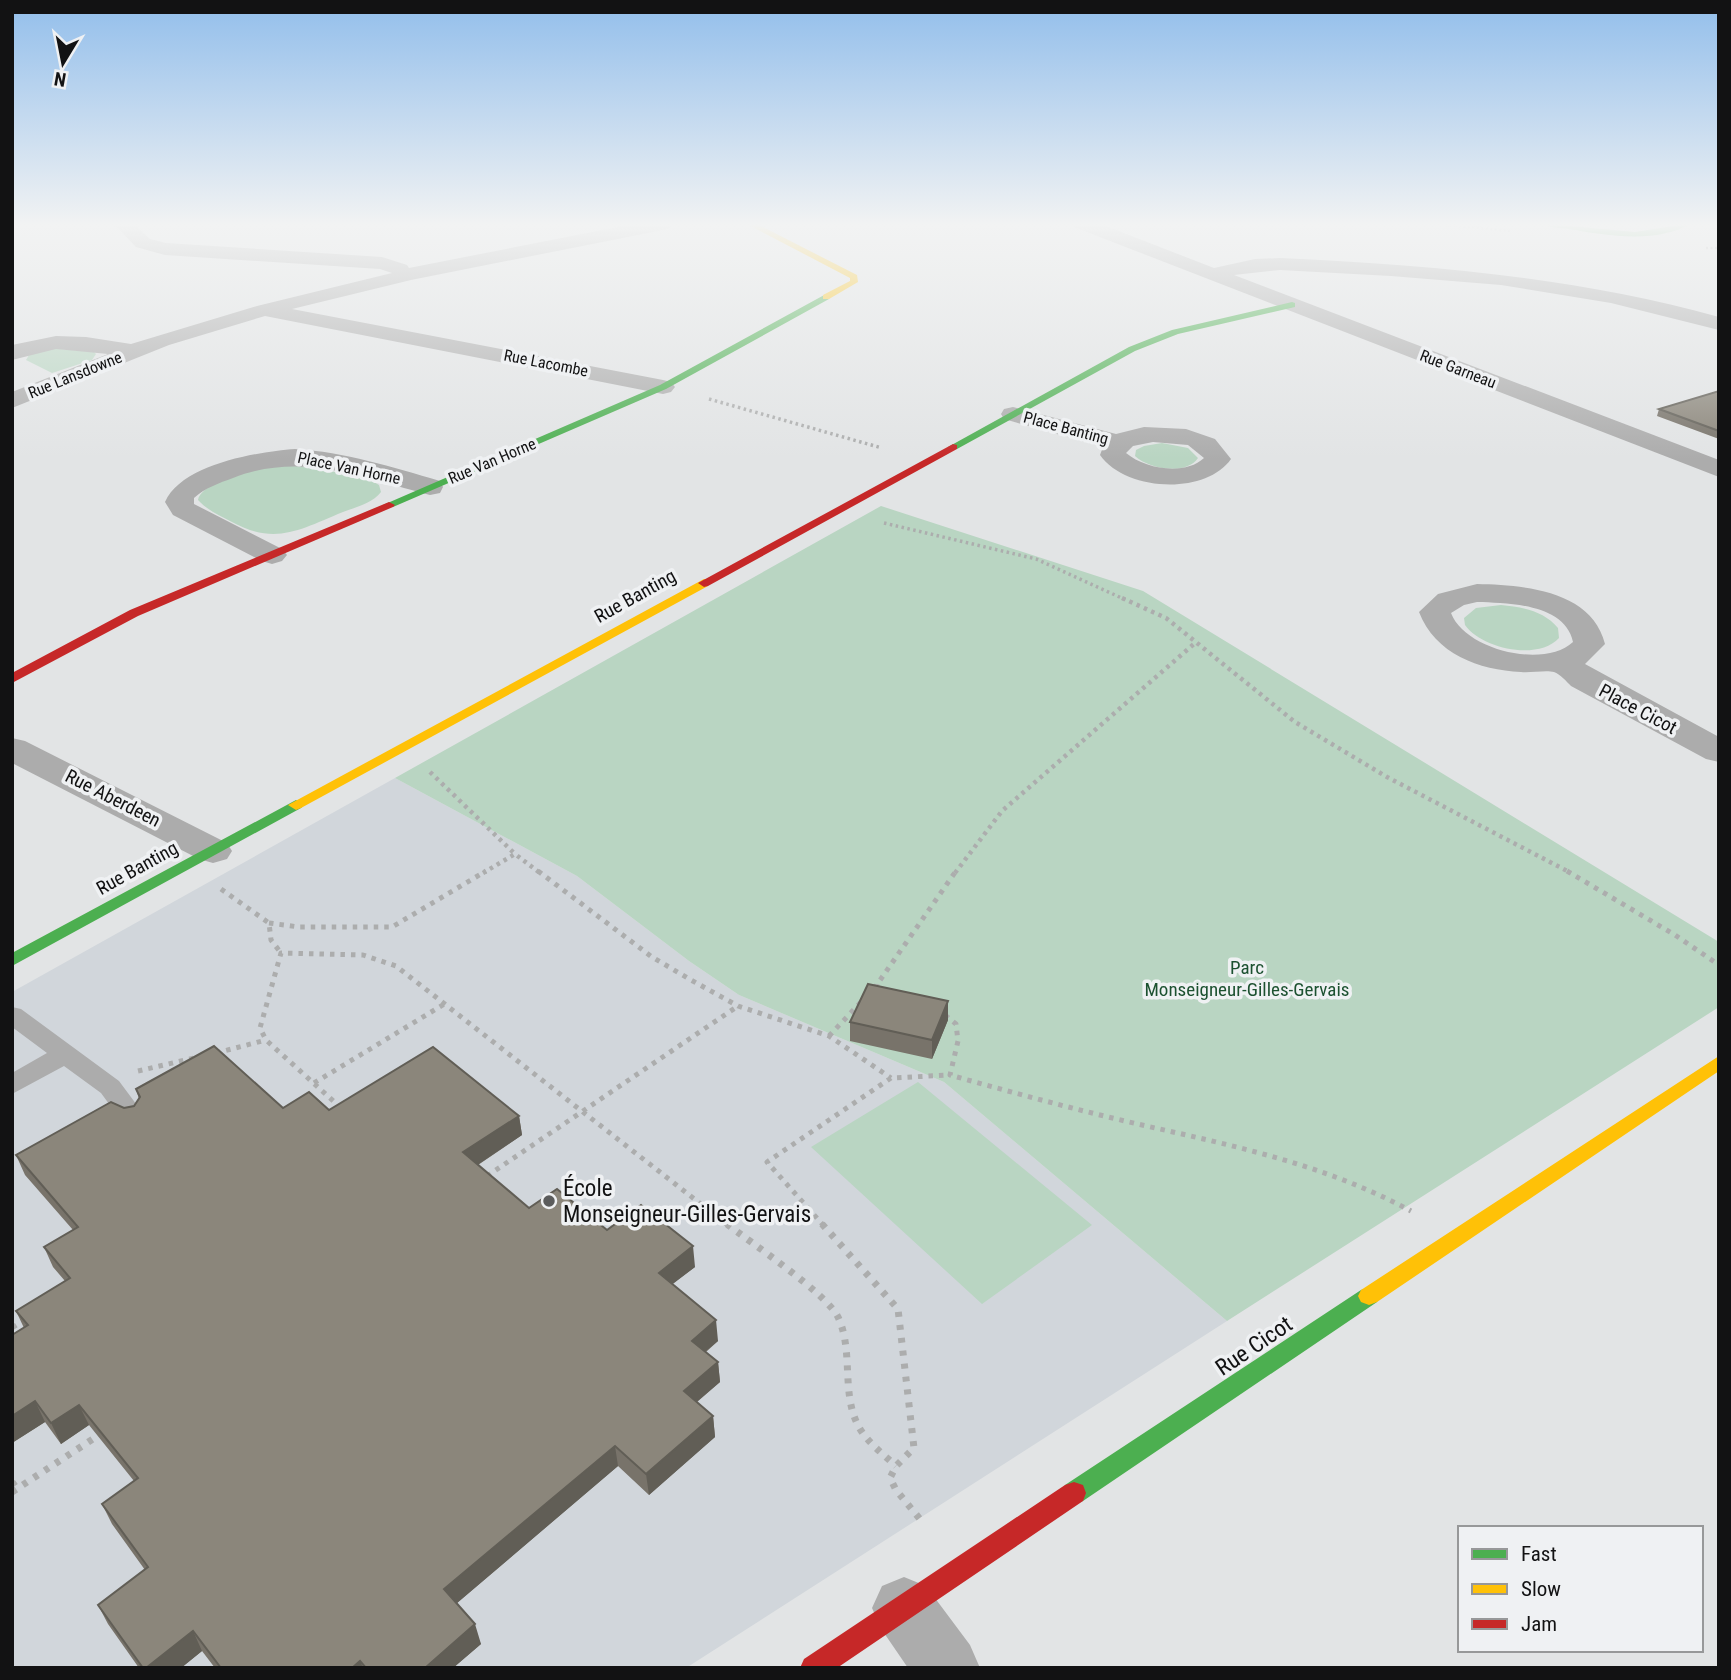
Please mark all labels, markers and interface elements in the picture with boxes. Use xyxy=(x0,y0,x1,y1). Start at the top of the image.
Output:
north arrow xyxy=(28,28,98,98)
text: N xyxy=(52,67,68,92)
street label: Rue Lacombe xyxy=(502,346,590,380)
street label: Rue Garneau xyxy=(1417,346,1499,392)
street label: Rue Lansdowne xyxy=(25,348,125,402)
street label: Place Banting xyxy=(1022,408,1110,448)
street label: Rue Van Horne xyxy=(445,434,539,488)
street label: Place Van Horne xyxy=(296,448,402,488)
street label: Rue Banting xyxy=(590,564,680,628)
street label: Place Cicot xyxy=(1595,679,1681,739)
street label: Rue Aberdeen xyxy=(62,764,164,832)
street label: Rue Banting xyxy=(92,836,182,900)
park label: Parc Monseigneur-Gilles-Gervais xyxy=(1145,956,1349,1001)
place label: École Monseigneur-Gilles-Gervais xyxy=(563,1174,811,1228)
marker: École Monseigneur-Gilles-Gervais xyxy=(541,1193,557,1209)
street label: Rue Cicot xyxy=(1211,1311,1297,1381)
legend xyxy=(1458,1526,1703,1652)
text: Fast xyxy=(1521,1542,1557,1566)
text: Slow xyxy=(1521,1577,1561,1601)
text: Jam xyxy=(1521,1612,1557,1636)

